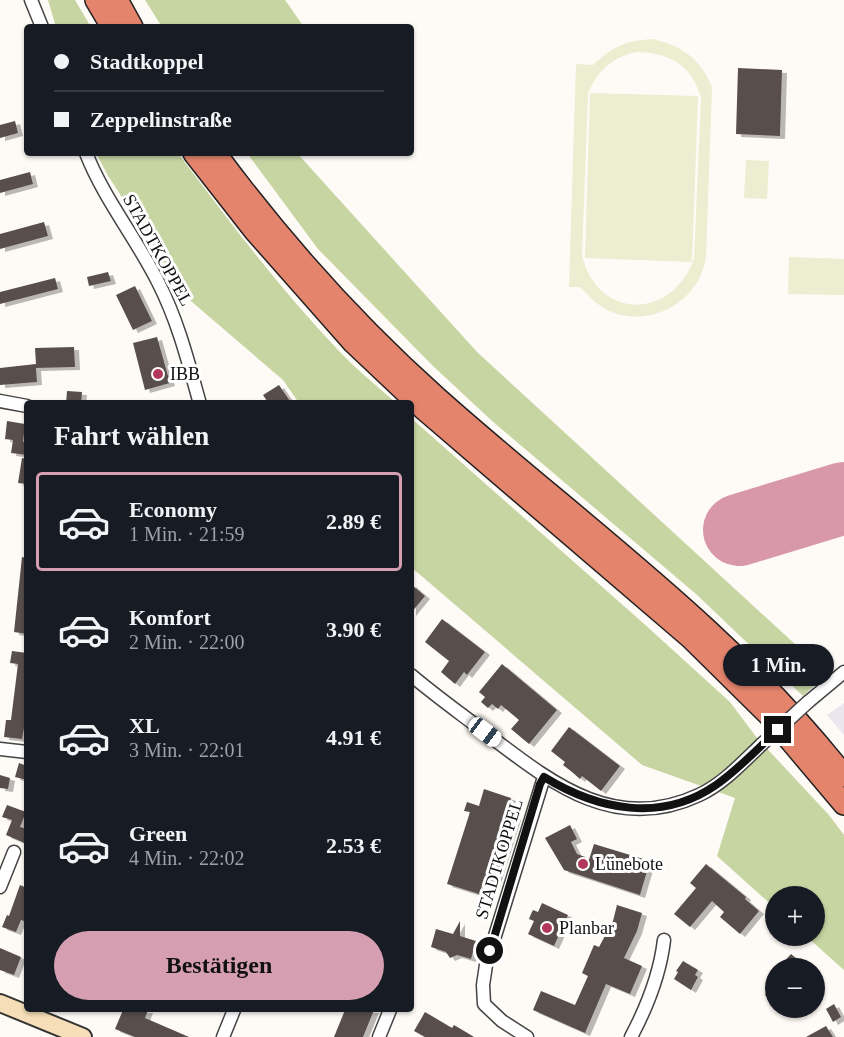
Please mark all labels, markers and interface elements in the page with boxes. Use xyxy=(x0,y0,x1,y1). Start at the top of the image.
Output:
text: Stadtkoppel xyxy=(90,49,204,74)
text: Zeppelinstraße xyxy=(90,107,232,132)
street label: STADTKOPPEL xyxy=(119,191,197,309)
place label: IBB xyxy=(170,364,200,384)
marker: IBB xyxy=(151,367,165,381)
text: Fahrt wählen xyxy=(54,421,209,451)
icon: car xyxy=(57,495,111,549)
text: Economy xyxy=(129,497,217,522)
text: 2.89 € xyxy=(326,509,381,534)
text: 1 Min. · 21:59 xyxy=(129,523,245,545)
icon: car xyxy=(57,603,111,657)
text: Komfort xyxy=(129,605,211,630)
text: 3.90 € xyxy=(326,617,381,642)
text: 2 Min. · 22:00 xyxy=(129,631,245,653)
callout: 1 Min. xyxy=(722,643,834,685)
text: 1 Min. xyxy=(751,654,806,676)
icon: car xyxy=(57,711,111,765)
text: XL xyxy=(129,713,160,738)
car xyxy=(465,714,505,750)
route end xyxy=(764,716,791,743)
text: 4.91 € xyxy=(326,725,381,750)
text: 3 Min. · 22:01 xyxy=(129,739,245,761)
street label: STADTKOPPEL xyxy=(471,797,527,921)
icon: car xyxy=(57,819,111,873)
text: Green xyxy=(129,821,187,846)
text: 2.53 € xyxy=(326,833,381,858)
text: 4 Min. · 22:02 xyxy=(129,847,245,869)
place label: Lünebote xyxy=(595,854,663,874)
marker: Lünebote xyxy=(576,857,590,871)
map controls xyxy=(765,886,825,1018)
button: + xyxy=(765,886,825,946)
place label: Planbar xyxy=(559,918,614,938)
marker: Planbar xyxy=(540,921,554,935)
button: Bestätigen xyxy=(54,931,384,1000)
route start xyxy=(476,937,503,964)
button: − xyxy=(765,958,825,1018)

